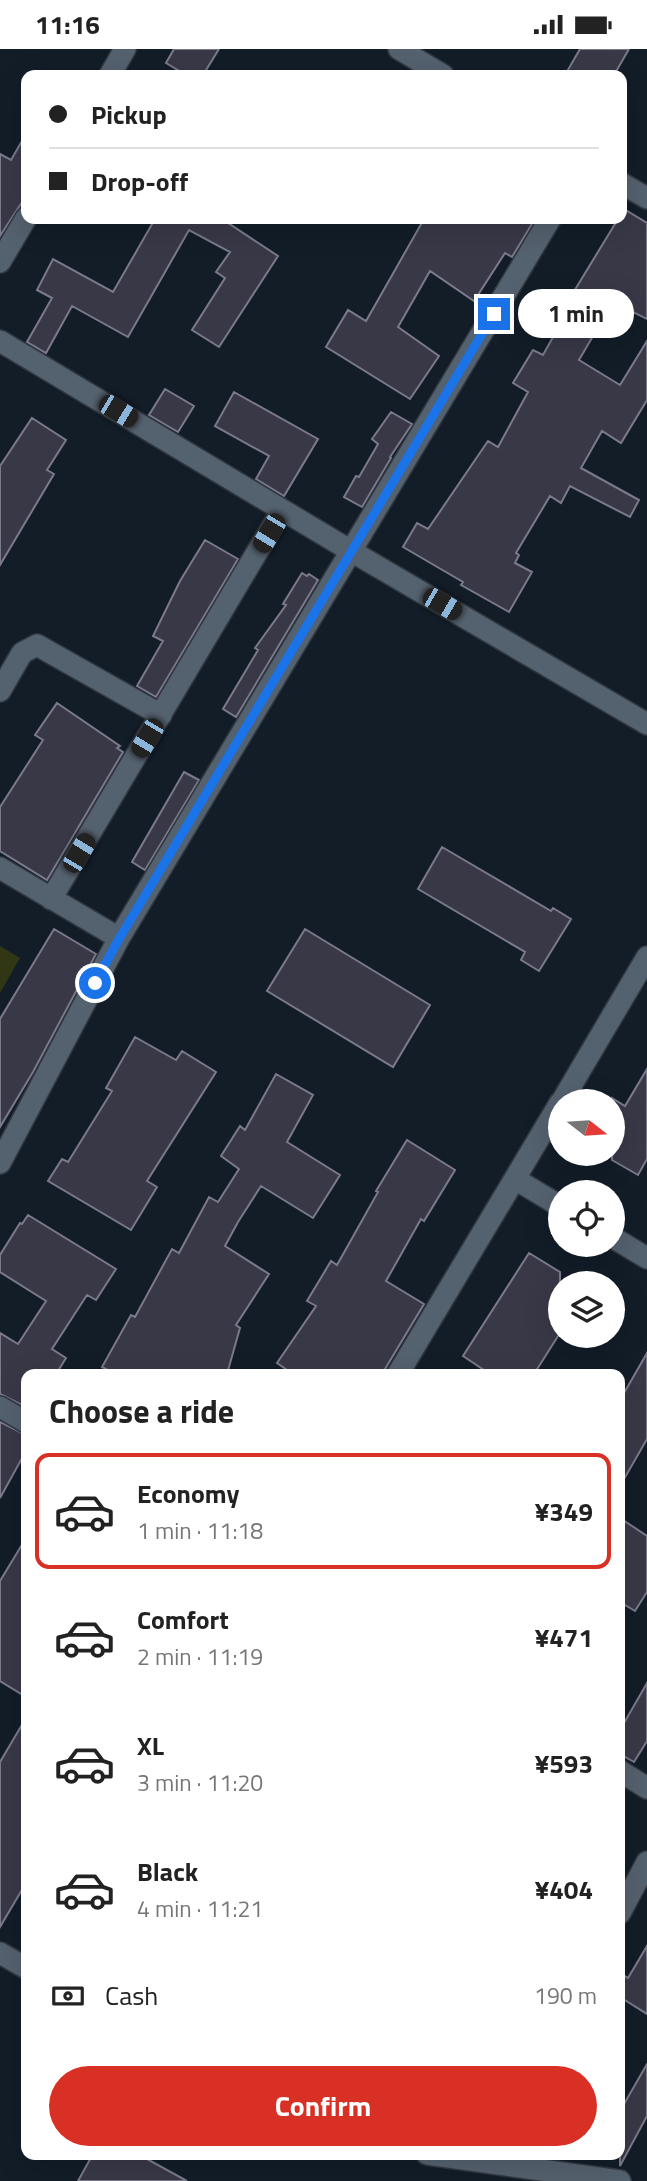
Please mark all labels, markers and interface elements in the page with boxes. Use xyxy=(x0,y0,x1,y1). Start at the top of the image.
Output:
text: 11:16 xyxy=(35,5,100,44)
text: Pickup xyxy=(91,95,167,134)
text: Drop-off xyxy=(91,162,188,201)
callout: 1 min xyxy=(518,289,634,339)
text: 1 min xyxy=(548,296,604,331)
route end xyxy=(478,298,510,330)
car xyxy=(95,391,142,431)
car xyxy=(250,510,289,556)
car xyxy=(419,584,466,624)
car xyxy=(128,715,167,761)
car xyxy=(60,830,99,876)
route start xyxy=(79,967,111,999)
north arrow xyxy=(548,1089,625,1165)
map controls xyxy=(548,1089,625,1348)
button: locate xyxy=(548,1180,625,1257)
button: layers xyxy=(548,1271,625,1348)
text: Choose a ride xyxy=(49,1387,234,1435)
text: Economy xyxy=(137,1474,239,1513)
icon: car xyxy=(53,1480,116,1543)
text: ¥349 xyxy=(535,1492,593,1531)
text: 1 min · 11:18 xyxy=(137,1513,263,1548)
text: Comfort xyxy=(137,1600,229,1639)
icon: car xyxy=(53,1606,116,1669)
text: ¥471 xyxy=(535,1618,593,1657)
text: 2 min · 11:19 xyxy=(137,1639,263,1674)
text: XL xyxy=(137,1726,164,1765)
icon: car xyxy=(53,1732,116,1795)
text: ¥593 xyxy=(535,1744,593,1783)
text: 3 min · 11:20 xyxy=(137,1765,263,1800)
text: Black xyxy=(137,1852,198,1891)
icon: car xyxy=(53,1858,116,1921)
text: ¥404 xyxy=(535,1870,593,1909)
text: 4 min · 11:21 xyxy=(137,1891,263,1926)
text: Cash xyxy=(105,1976,158,2015)
icon: cash xyxy=(49,1977,87,2015)
text: 190 m xyxy=(534,1978,597,2013)
button: Confirm xyxy=(49,2066,597,2146)

